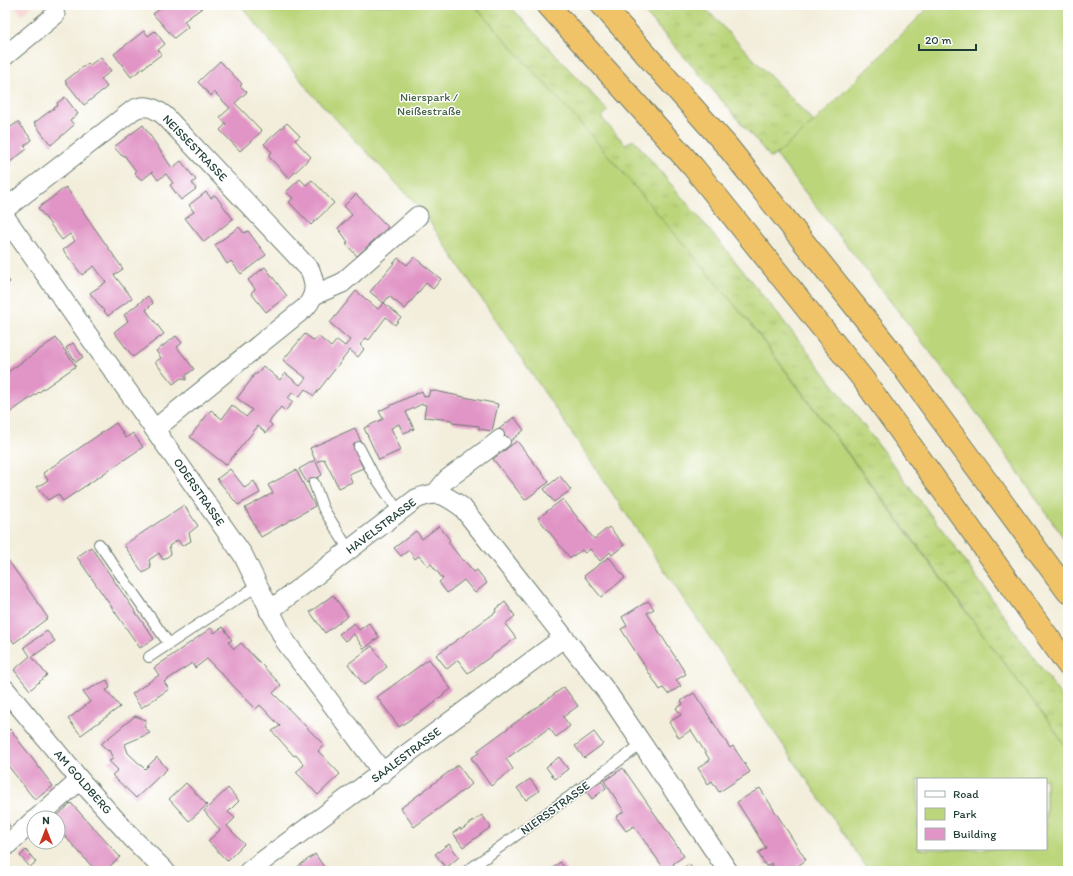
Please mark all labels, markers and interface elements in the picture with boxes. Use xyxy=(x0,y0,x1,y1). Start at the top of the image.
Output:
scale bar xyxy=(919,26,976,52)
text: 20 m xyxy=(925,33,952,47)
park label: Nierspark / Neißestraße xyxy=(397,90,461,118)
street label: NEISSESTRASSE xyxy=(160,112,230,184)
street label: ODERSTRASSE xyxy=(170,455,228,529)
street label: HAVELSTRASSE xyxy=(343,495,419,557)
street label: SAALESTRASSE xyxy=(368,724,444,786)
street label: AM GOLDBERG xyxy=(51,747,115,817)
street label: NIERSSTRASSE xyxy=(518,778,593,838)
legend xyxy=(917,778,1047,850)
text: Road xyxy=(953,787,979,801)
text: Park xyxy=(953,807,977,821)
north arrow xyxy=(26,810,66,850)
text: N xyxy=(42,814,50,827)
text: Building xyxy=(953,827,997,841)

